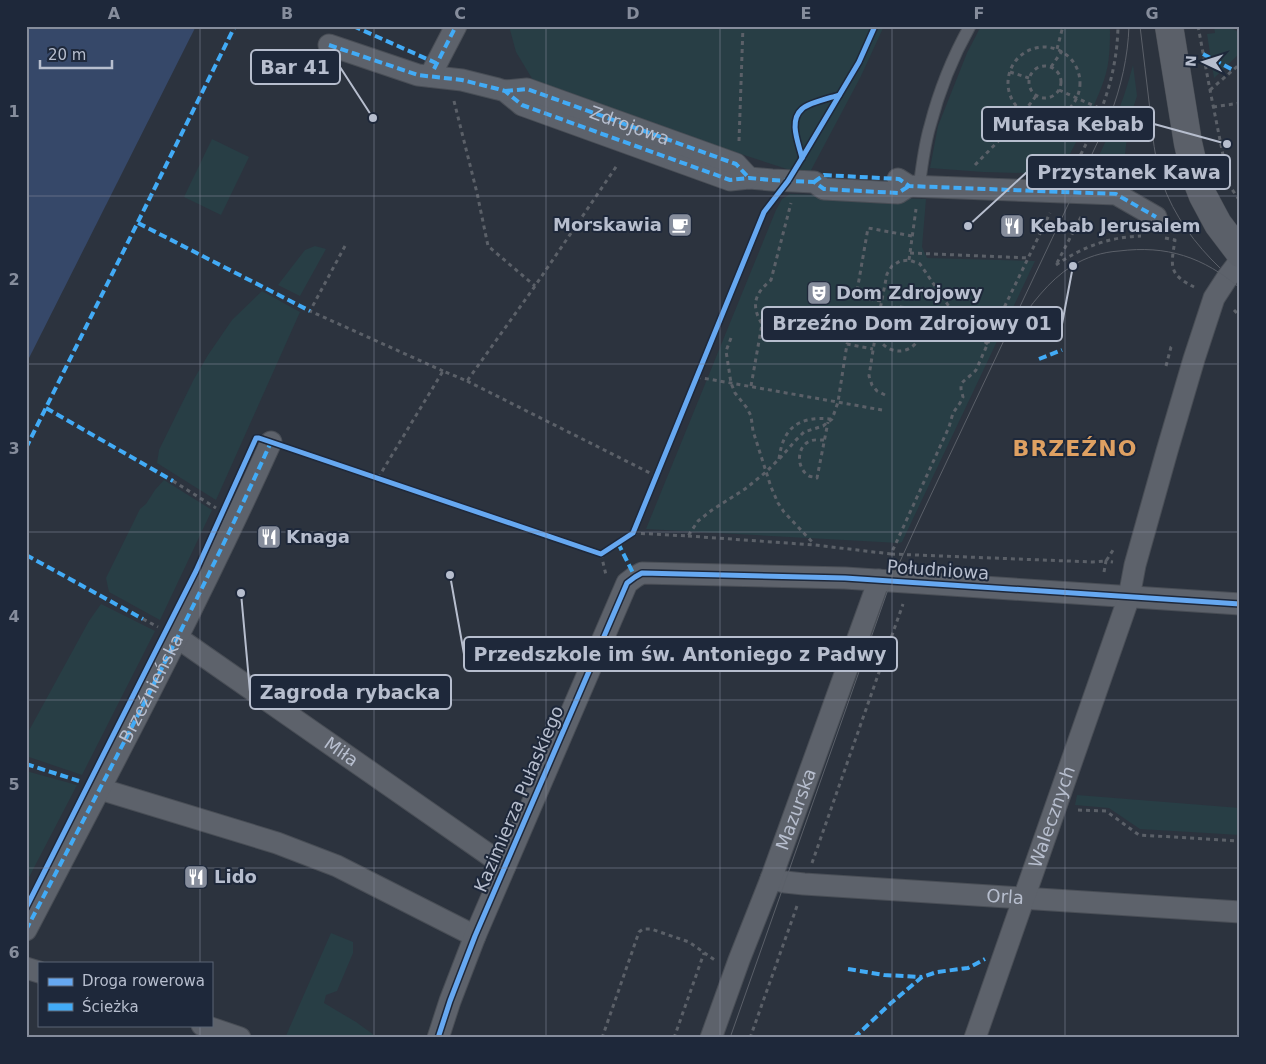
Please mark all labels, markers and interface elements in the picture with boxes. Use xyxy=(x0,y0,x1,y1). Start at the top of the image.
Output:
text: A xyxy=(108,4,121,23)
text: B xyxy=(281,4,293,23)
text: C xyxy=(454,4,466,23)
text: D xyxy=(626,4,640,23)
text: E xyxy=(801,4,811,23)
text: F xyxy=(974,4,984,23)
text: G xyxy=(1145,4,1159,23)
scale bar xyxy=(40,38,112,70)
north arrow xyxy=(1178,38,1228,88)
text: 20 m xyxy=(48,46,86,64)
callout: Bar 41 xyxy=(251,50,340,84)
text: N xyxy=(1183,55,1199,67)
text: Bar 41 xyxy=(260,56,330,78)
street label: Zdrojowa xyxy=(587,101,673,149)
text: 1 xyxy=(8,102,20,121)
callout: Mufasa Kebab xyxy=(982,107,1154,141)
text: Mufasa Kebab xyxy=(992,113,1144,135)
callout: Przystanek Kawa xyxy=(1027,155,1230,189)
text: Przystanek Kawa xyxy=(1037,161,1221,183)
cafe icon: Morskawia xyxy=(667,212,693,238)
restaurant icon: Kebab Jerusalem xyxy=(999,213,1025,239)
place label: Morskawia xyxy=(553,214,662,235)
place label: Kebab Jerusalem xyxy=(1030,215,1201,236)
text: 2 xyxy=(8,270,20,289)
theatre icon: Dom Zdrojowy xyxy=(806,280,832,306)
place label: Dom Zdrojowy xyxy=(836,282,983,303)
callout: Brzeźno Dom Zdrojowy 01 xyxy=(762,307,1062,341)
text: Brzeźno Dom Zdrojowy 01 xyxy=(772,312,1052,334)
district label: BRZEŹNO xyxy=(1013,436,1137,461)
text: 3 xyxy=(8,439,20,458)
restaurant icon: Knaga xyxy=(256,524,282,550)
place label: Knaga xyxy=(286,526,350,547)
street label: Południowa xyxy=(886,555,990,584)
text: 4 xyxy=(8,607,20,626)
street label: Brzeźnieńska xyxy=(114,631,187,746)
callout: Przedszkole im św. Antoniego z Padwy xyxy=(464,637,897,671)
text: Przedszkole im św. Antoniego z Padwy xyxy=(474,643,887,665)
callout: Zagroda rybacka xyxy=(250,675,451,709)
text: Zagroda rybacka xyxy=(260,681,440,703)
street label: Kazimierza Pułaskiego xyxy=(470,702,567,895)
street label: Miła xyxy=(320,732,363,771)
street label: Walecznych xyxy=(1024,763,1079,871)
street label: Mazurska xyxy=(771,765,820,853)
text: 5 xyxy=(8,775,20,794)
restaurant icon: Lido xyxy=(183,864,209,890)
place label: Lido xyxy=(214,866,257,887)
street label: Orla xyxy=(986,885,1025,908)
text: 6 xyxy=(8,943,20,962)
legend xyxy=(38,962,212,1026)
text: Droga rowerowa xyxy=(82,972,205,990)
text: Ścieżka xyxy=(82,997,139,1016)

